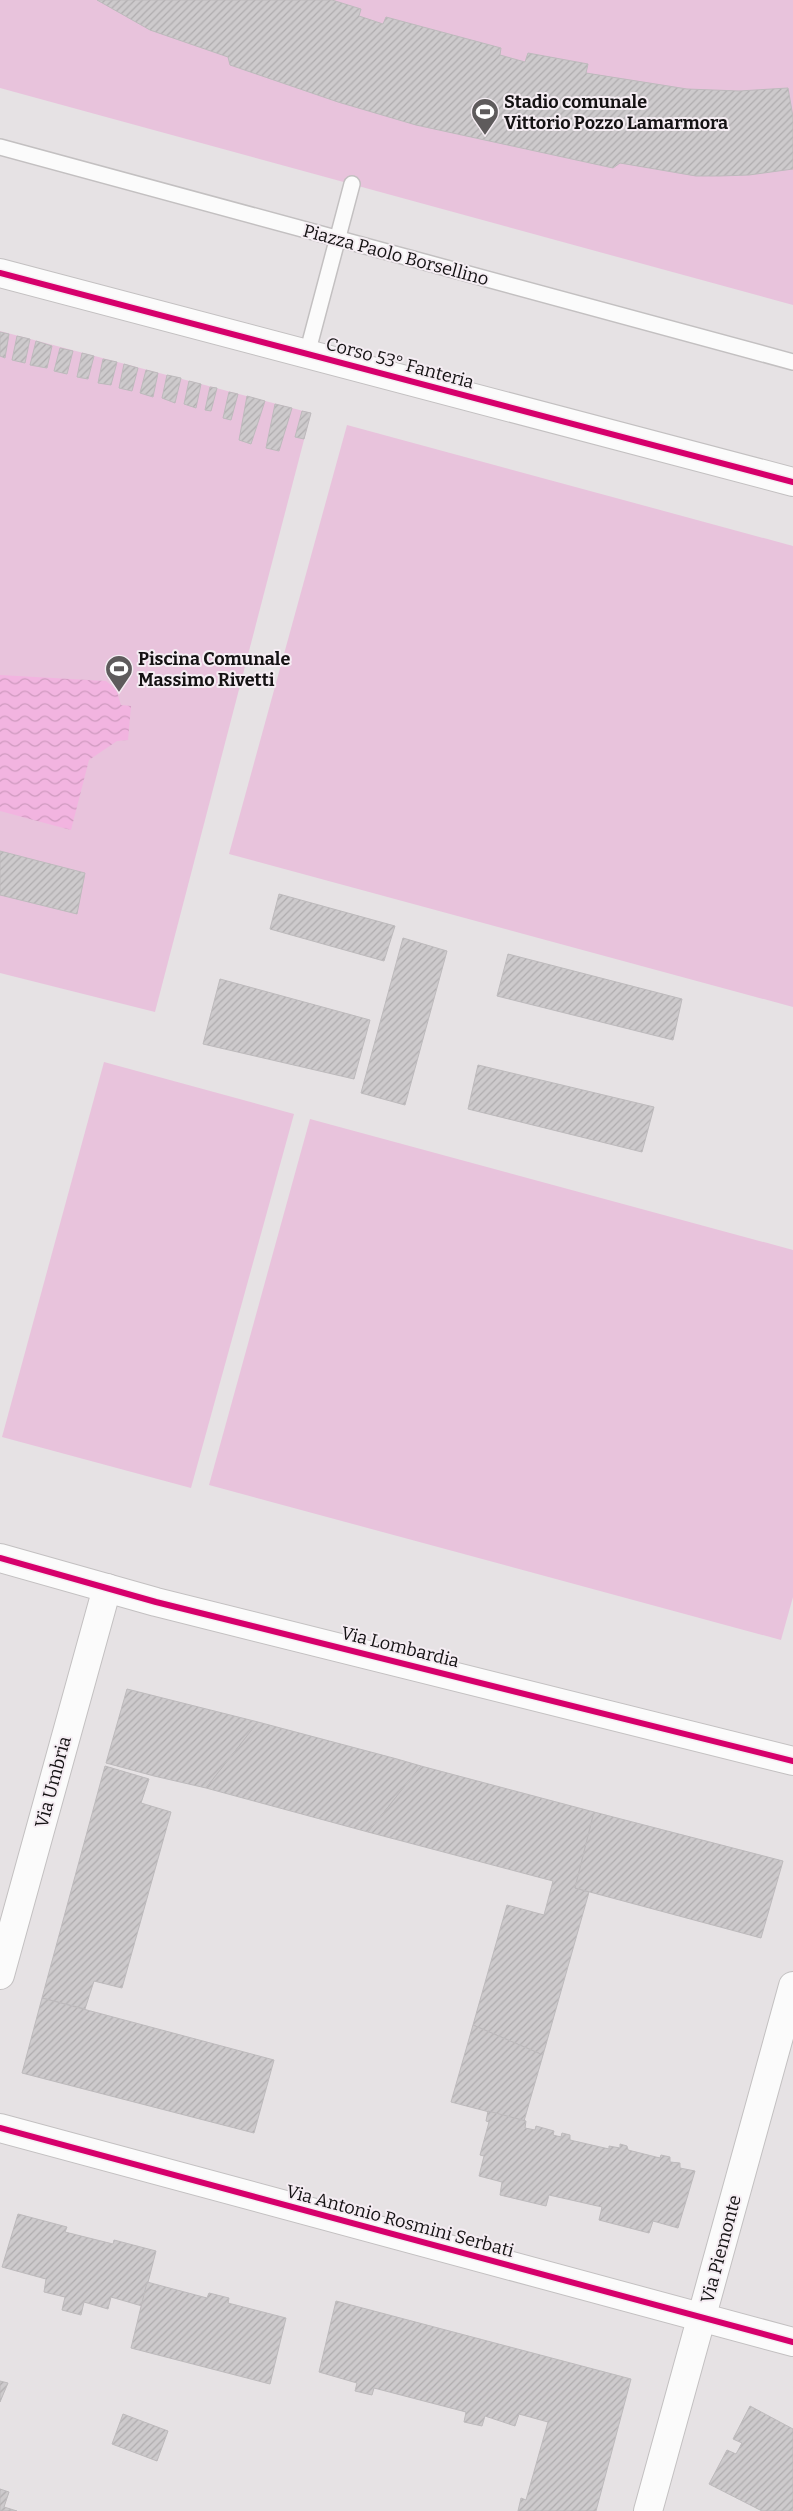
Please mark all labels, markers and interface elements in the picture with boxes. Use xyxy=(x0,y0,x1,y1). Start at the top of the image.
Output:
place label: Stadio comunale Vittorio Pozzo Lamarmora xyxy=(504,91,728,134)
sports icon: Stadio comunale Vittorio Pozzo Lamarmora xyxy=(470,97,500,136)
street label: Piazza Paolo Borsellino xyxy=(301,220,491,290)
street label: Corso 53° Fanteria xyxy=(324,333,477,393)
place label: Piscina Comunale Massimo Rivetti xyxy=(138,648,290,691)
sports icon: Piscina Comunale Massimo Rivetti xyxy=(104,654,134,693)
street label: Via Lombardia xyxy=(339,1622,461,1672)
street label: Via Umbria xyxy=(30,1734,76,1830)
street label: Via Antonio Rosmini Serbati xyxy=(284,2180,516,2262)
street label: Via Piemonte xyxy=(696,2193,746,2305)

